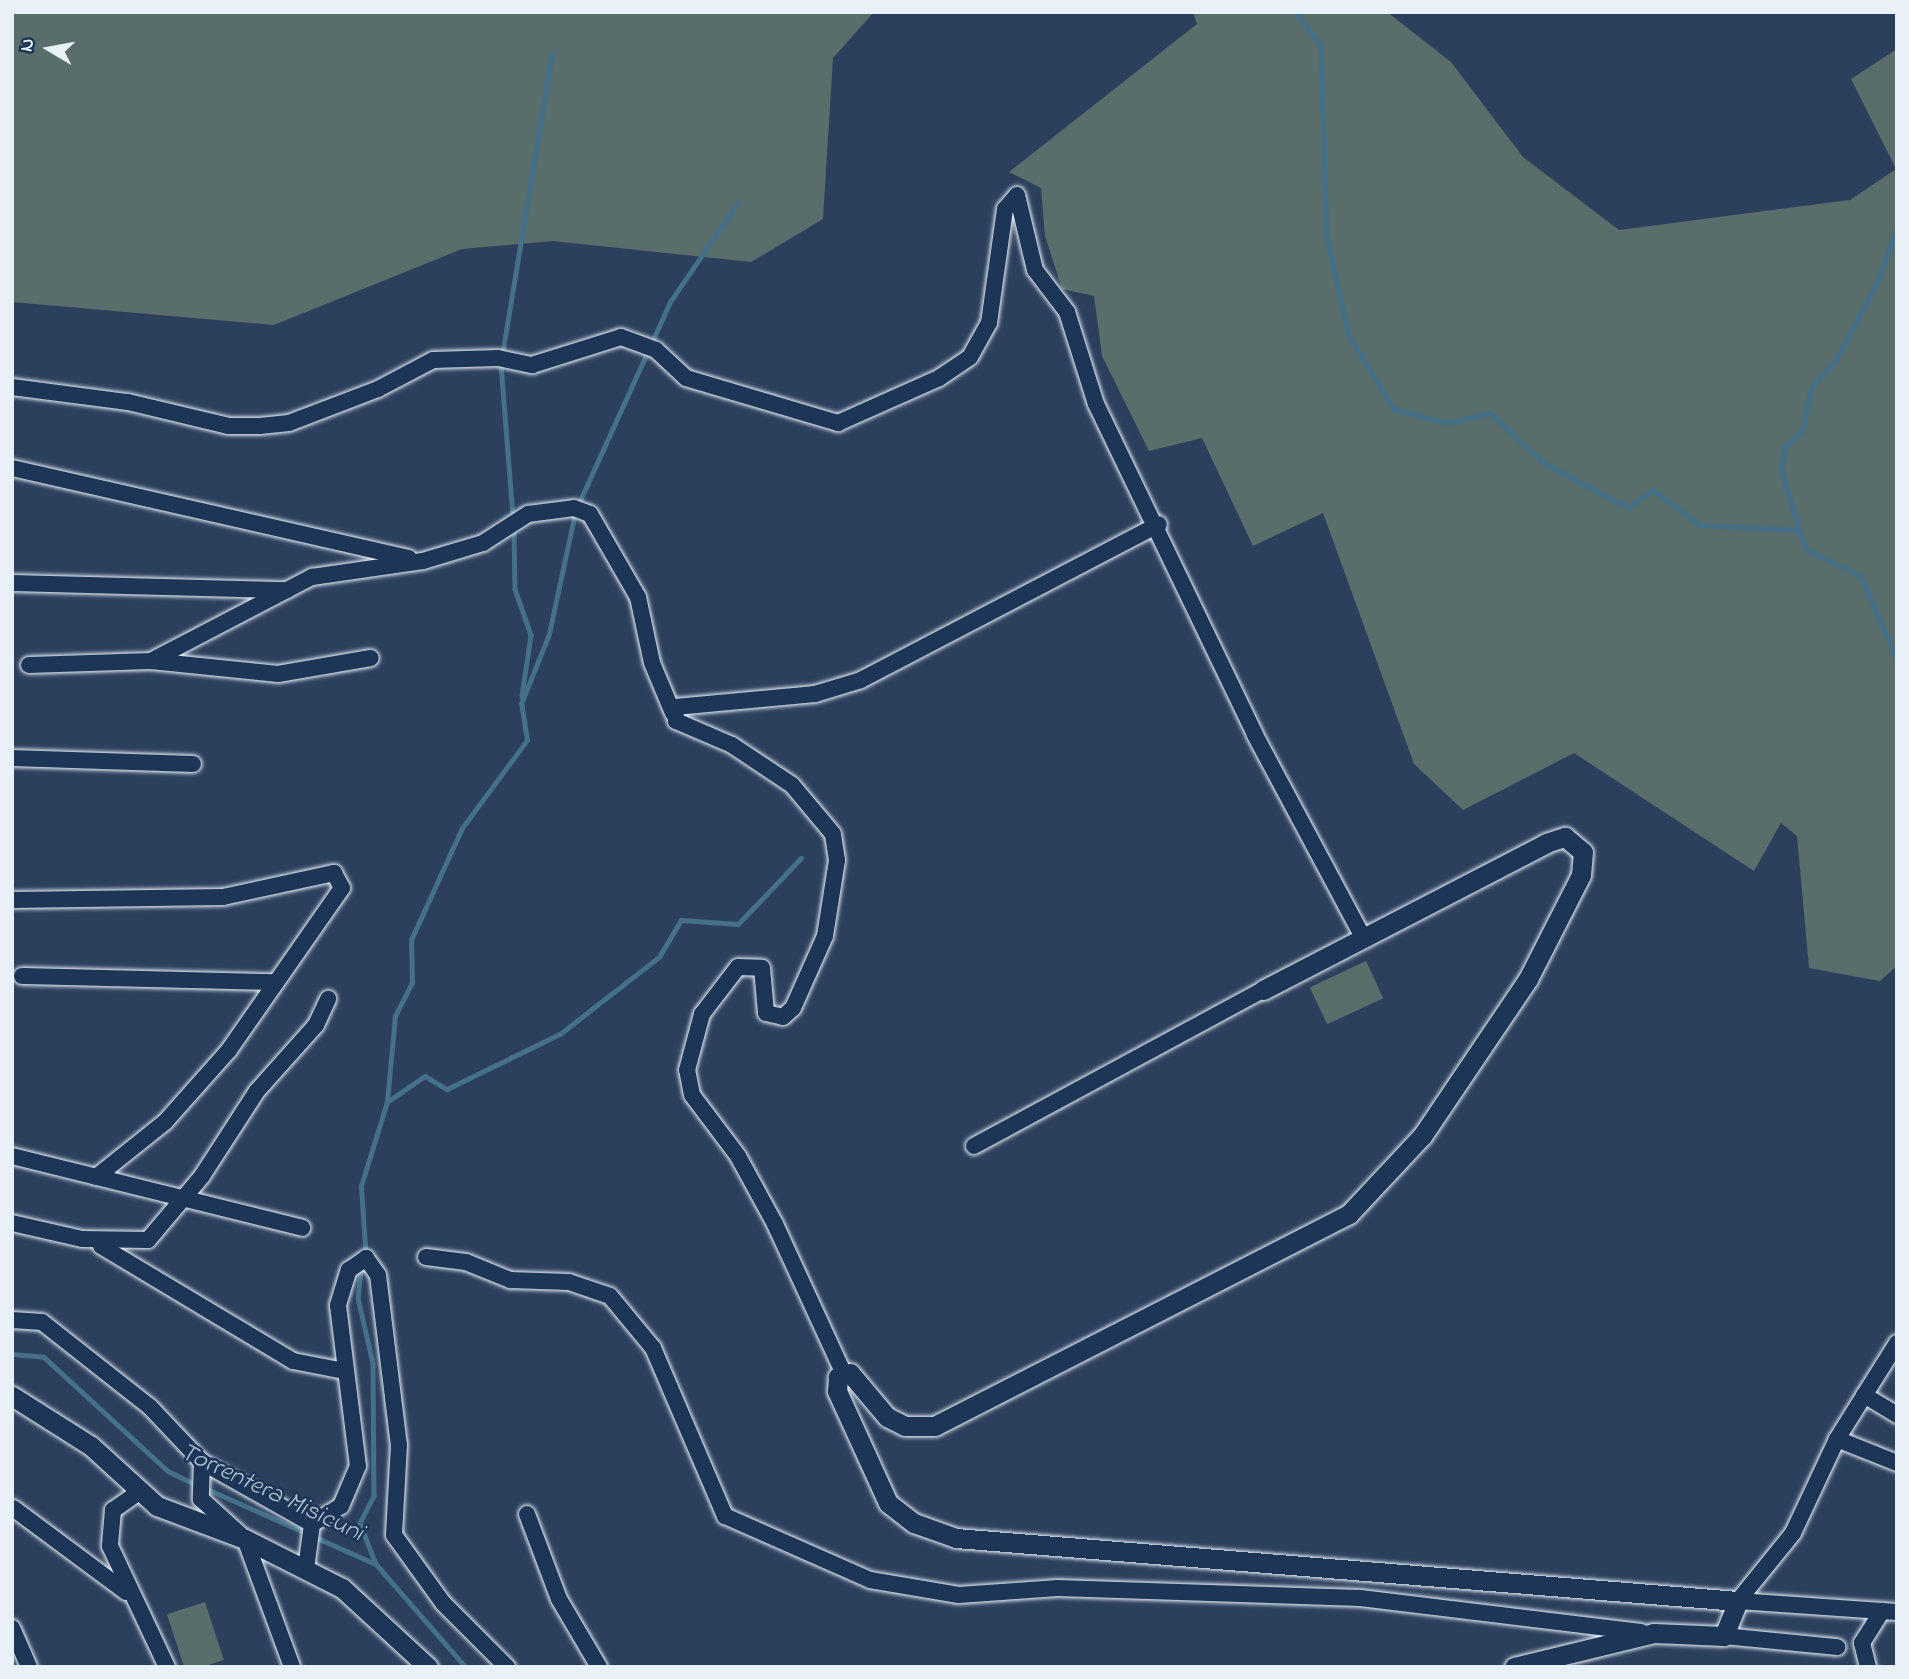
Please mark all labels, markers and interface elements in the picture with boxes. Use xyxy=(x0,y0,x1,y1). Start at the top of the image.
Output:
north arrow xyxy=(14,14,84,84)
text: N xyxy=(13,37,42,54)
water label: Torrentera Misicuni xyxy=(174,1438,368,1550)

